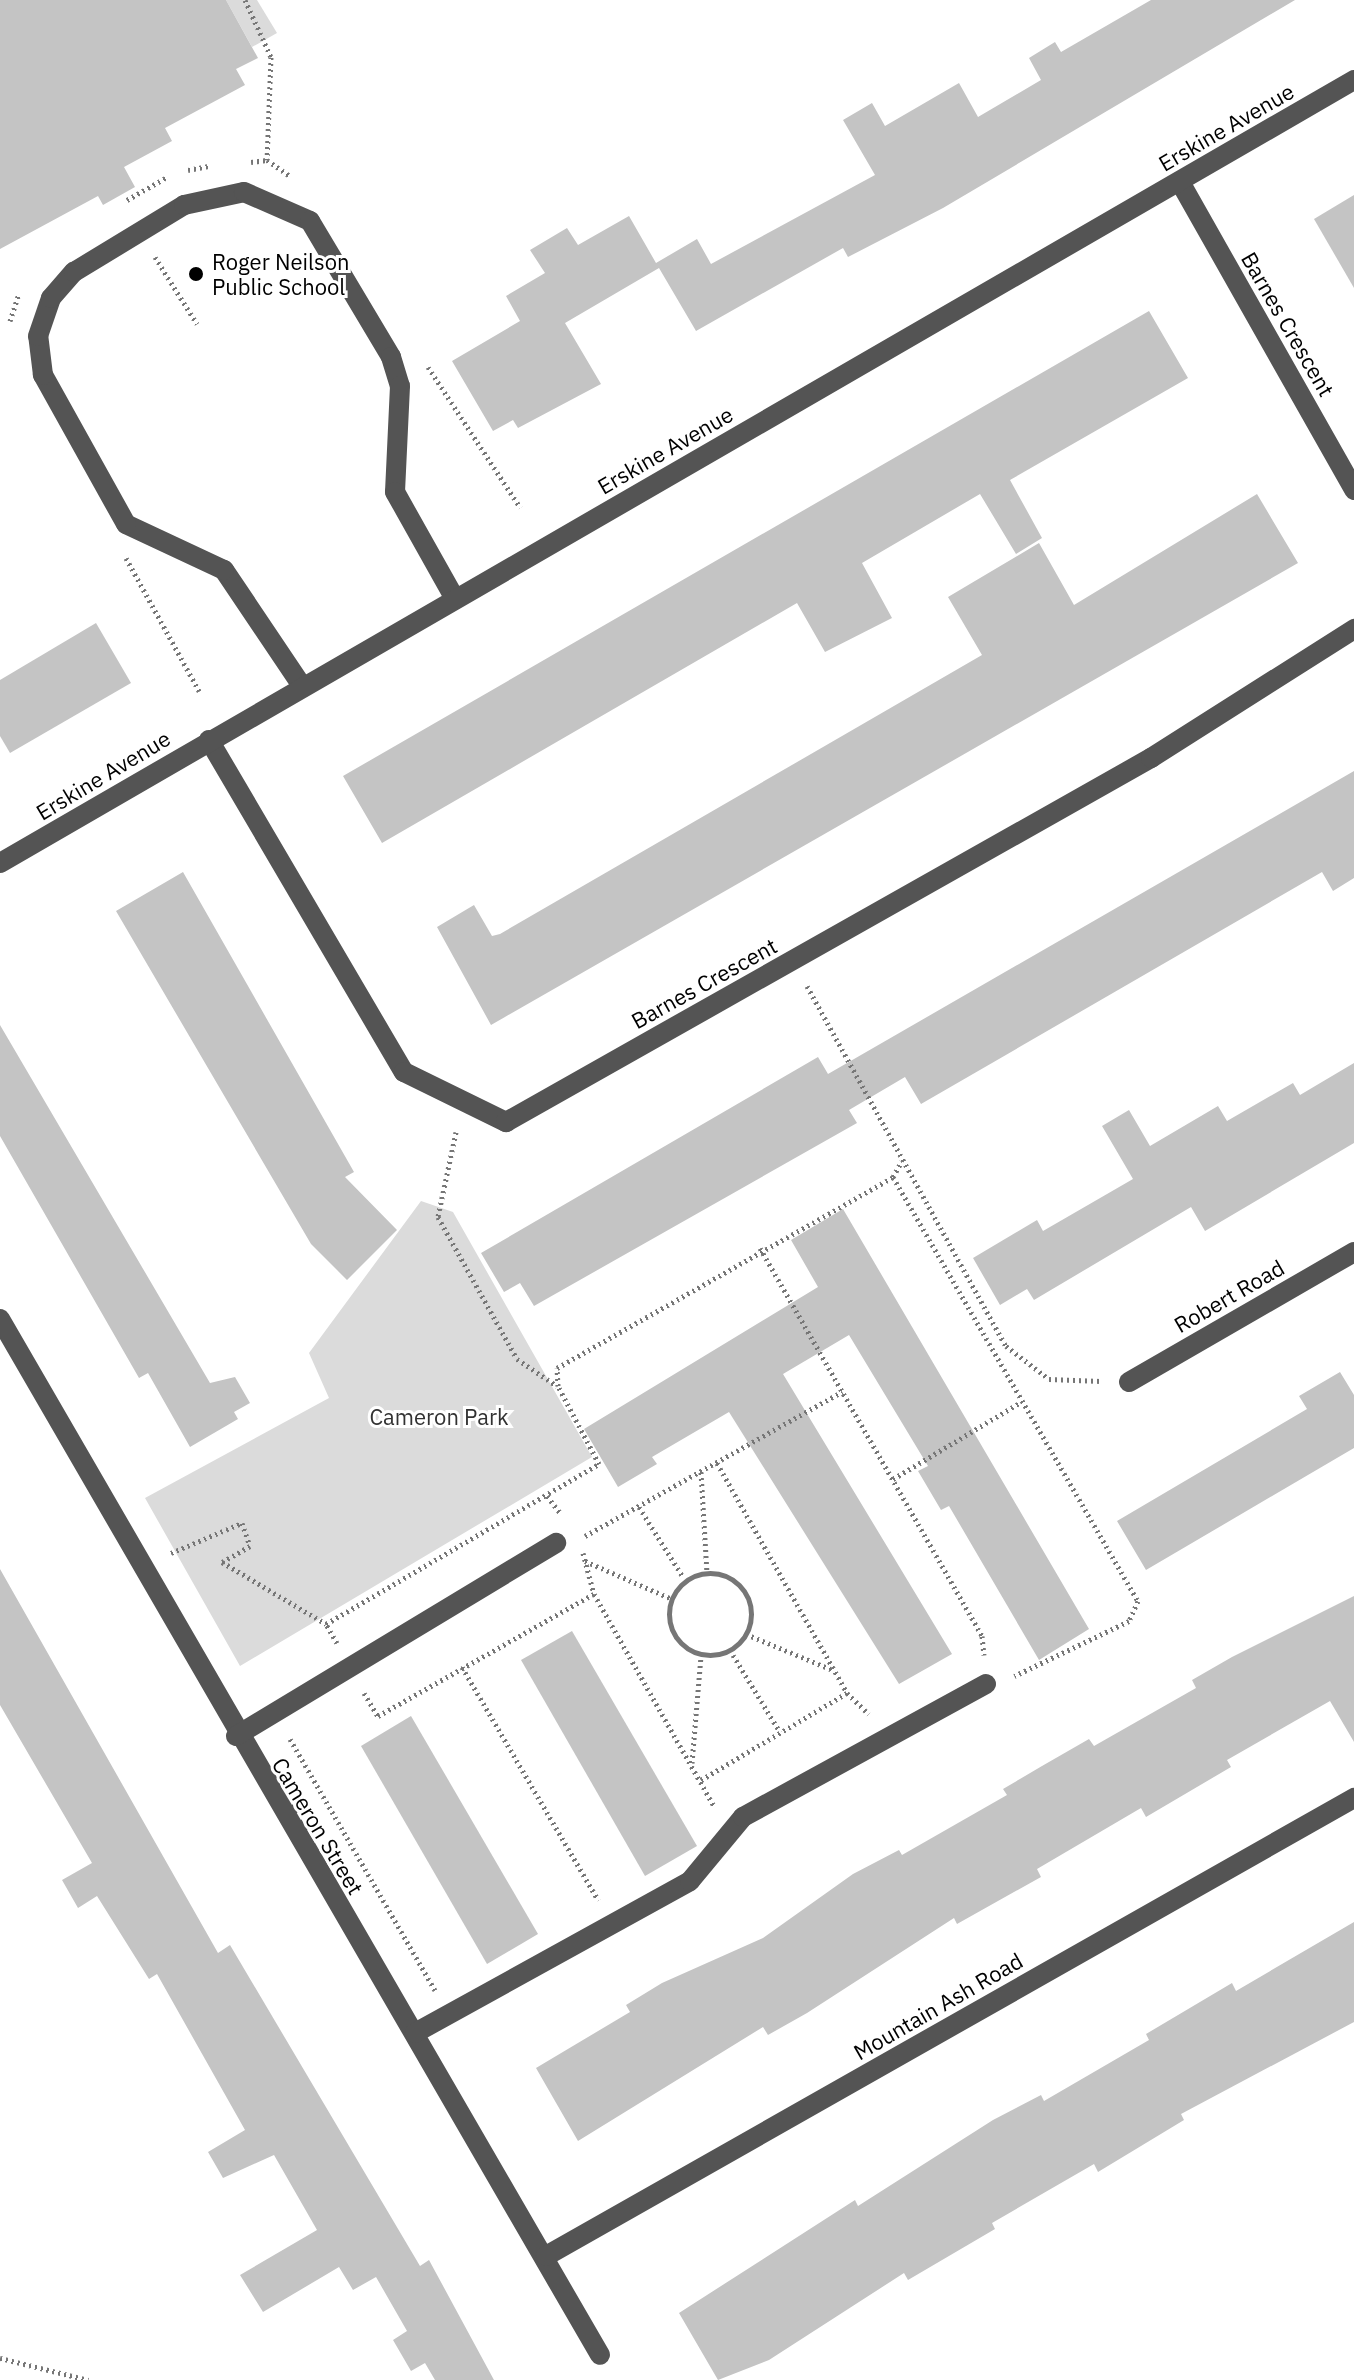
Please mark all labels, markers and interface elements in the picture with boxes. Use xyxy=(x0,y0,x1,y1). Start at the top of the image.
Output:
street label: Erskine Avenue xyxy=(1154,78,1298,176)
street label: Barnes Crescent xyxy=(1236,247,1340,401)
place label: Roger Neilson Public School xyxy=(212,248,350,300)
marker: Roger Neilson Public School xyxy=(187,265,205,283)
street label: Erskine Avenue xyxy=(593,401,737,499)
street label: Erskine Avenue xyxy=(31,725,175,825)
street label: Barnes Crescent xyxy=(627,932,781,1034)
street label: Robert Road xyxy=(1169,1254,1289,1338)
park label: Cameron Park xyxy=(369,1404,509,1430)
street label: Cameron Street xyxy=(267,1753,369,1899)
street label: Mountain Ash Road xyxy=(849,1947,1027,2065)

